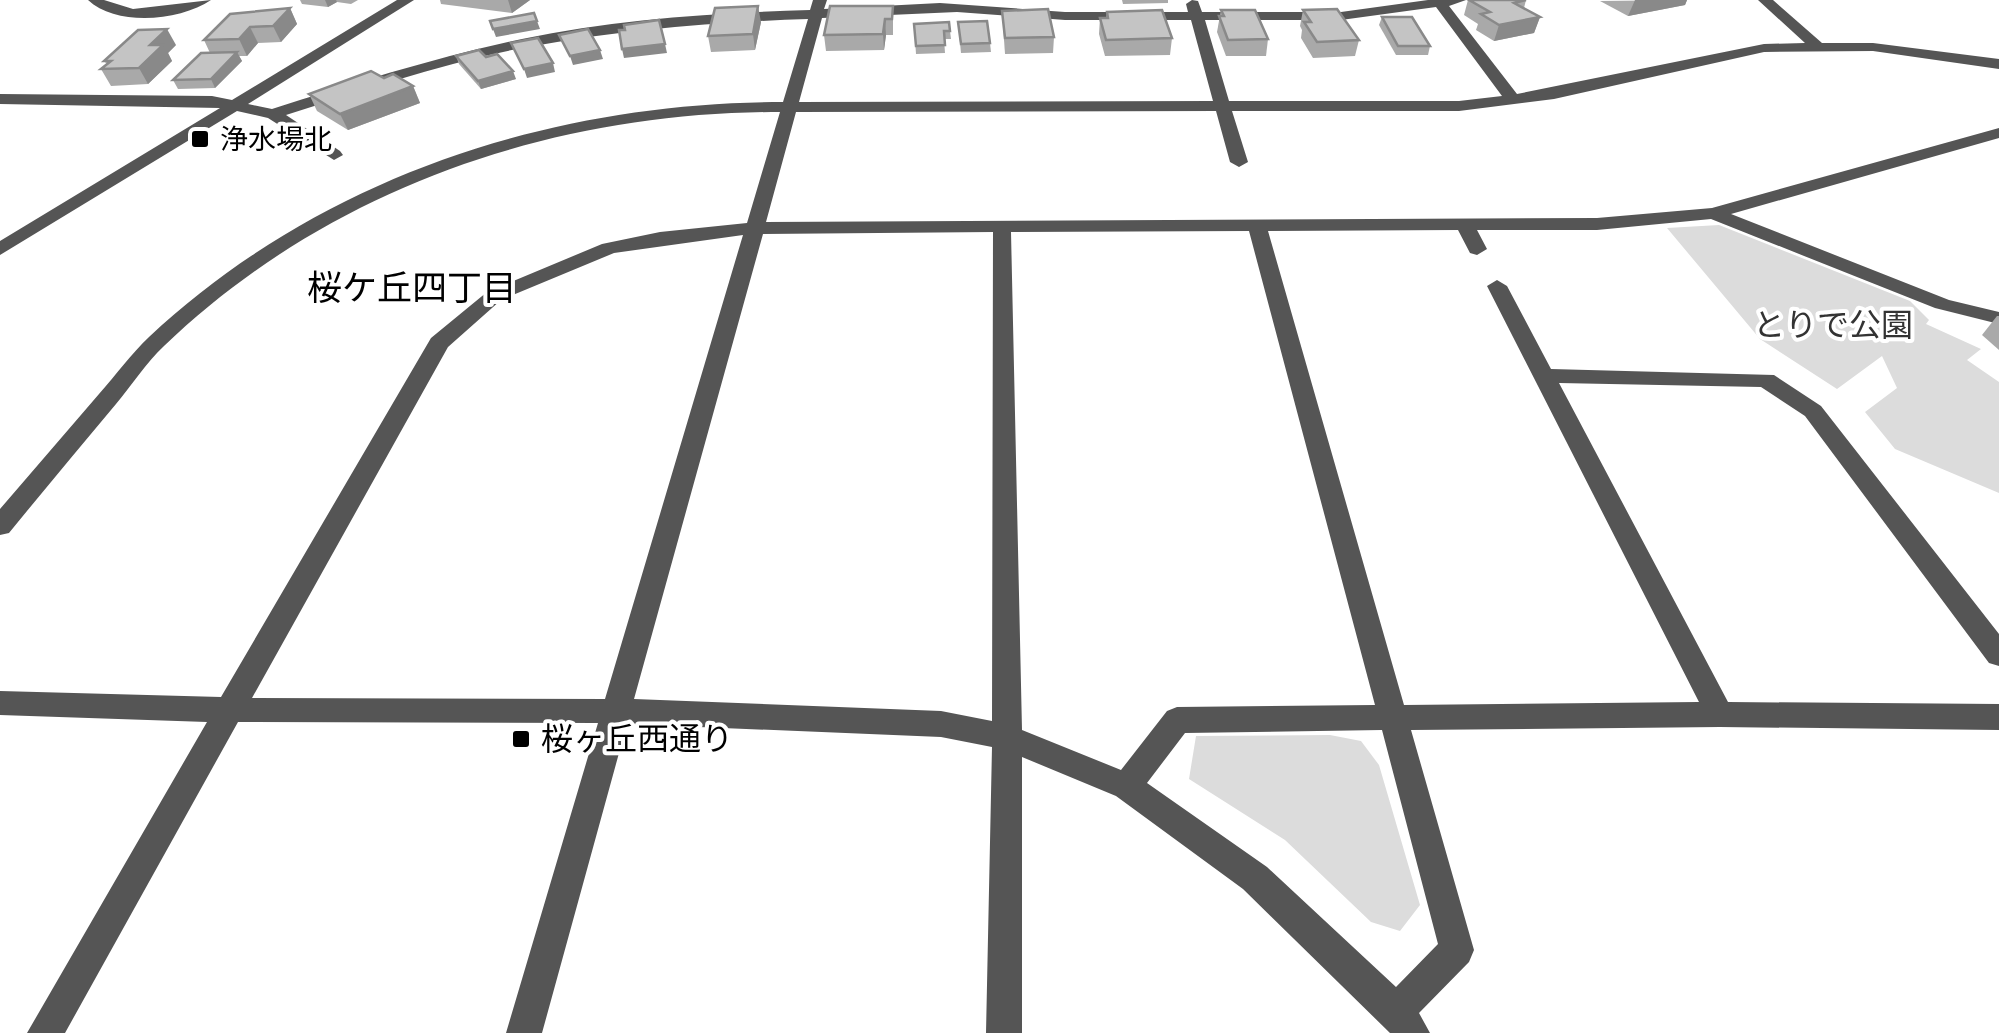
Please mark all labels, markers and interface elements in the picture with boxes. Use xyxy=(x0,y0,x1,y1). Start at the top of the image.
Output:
place label: 浄水場北 xyxy=(220,124,332,155)
marker: 浄水場北 xyxy=(189,128,211,150)
district label: 桜ケ丘四丁目 xyxy=(307,268,517,307)
park label: とりで公園 xyxy=(1753,307,1913,343)
place label: 桜ヶ丘西通り xyxy=(541,721,733,757)
marker: 桜ヶ丘西通り xyxy=(510,728,532,750)

